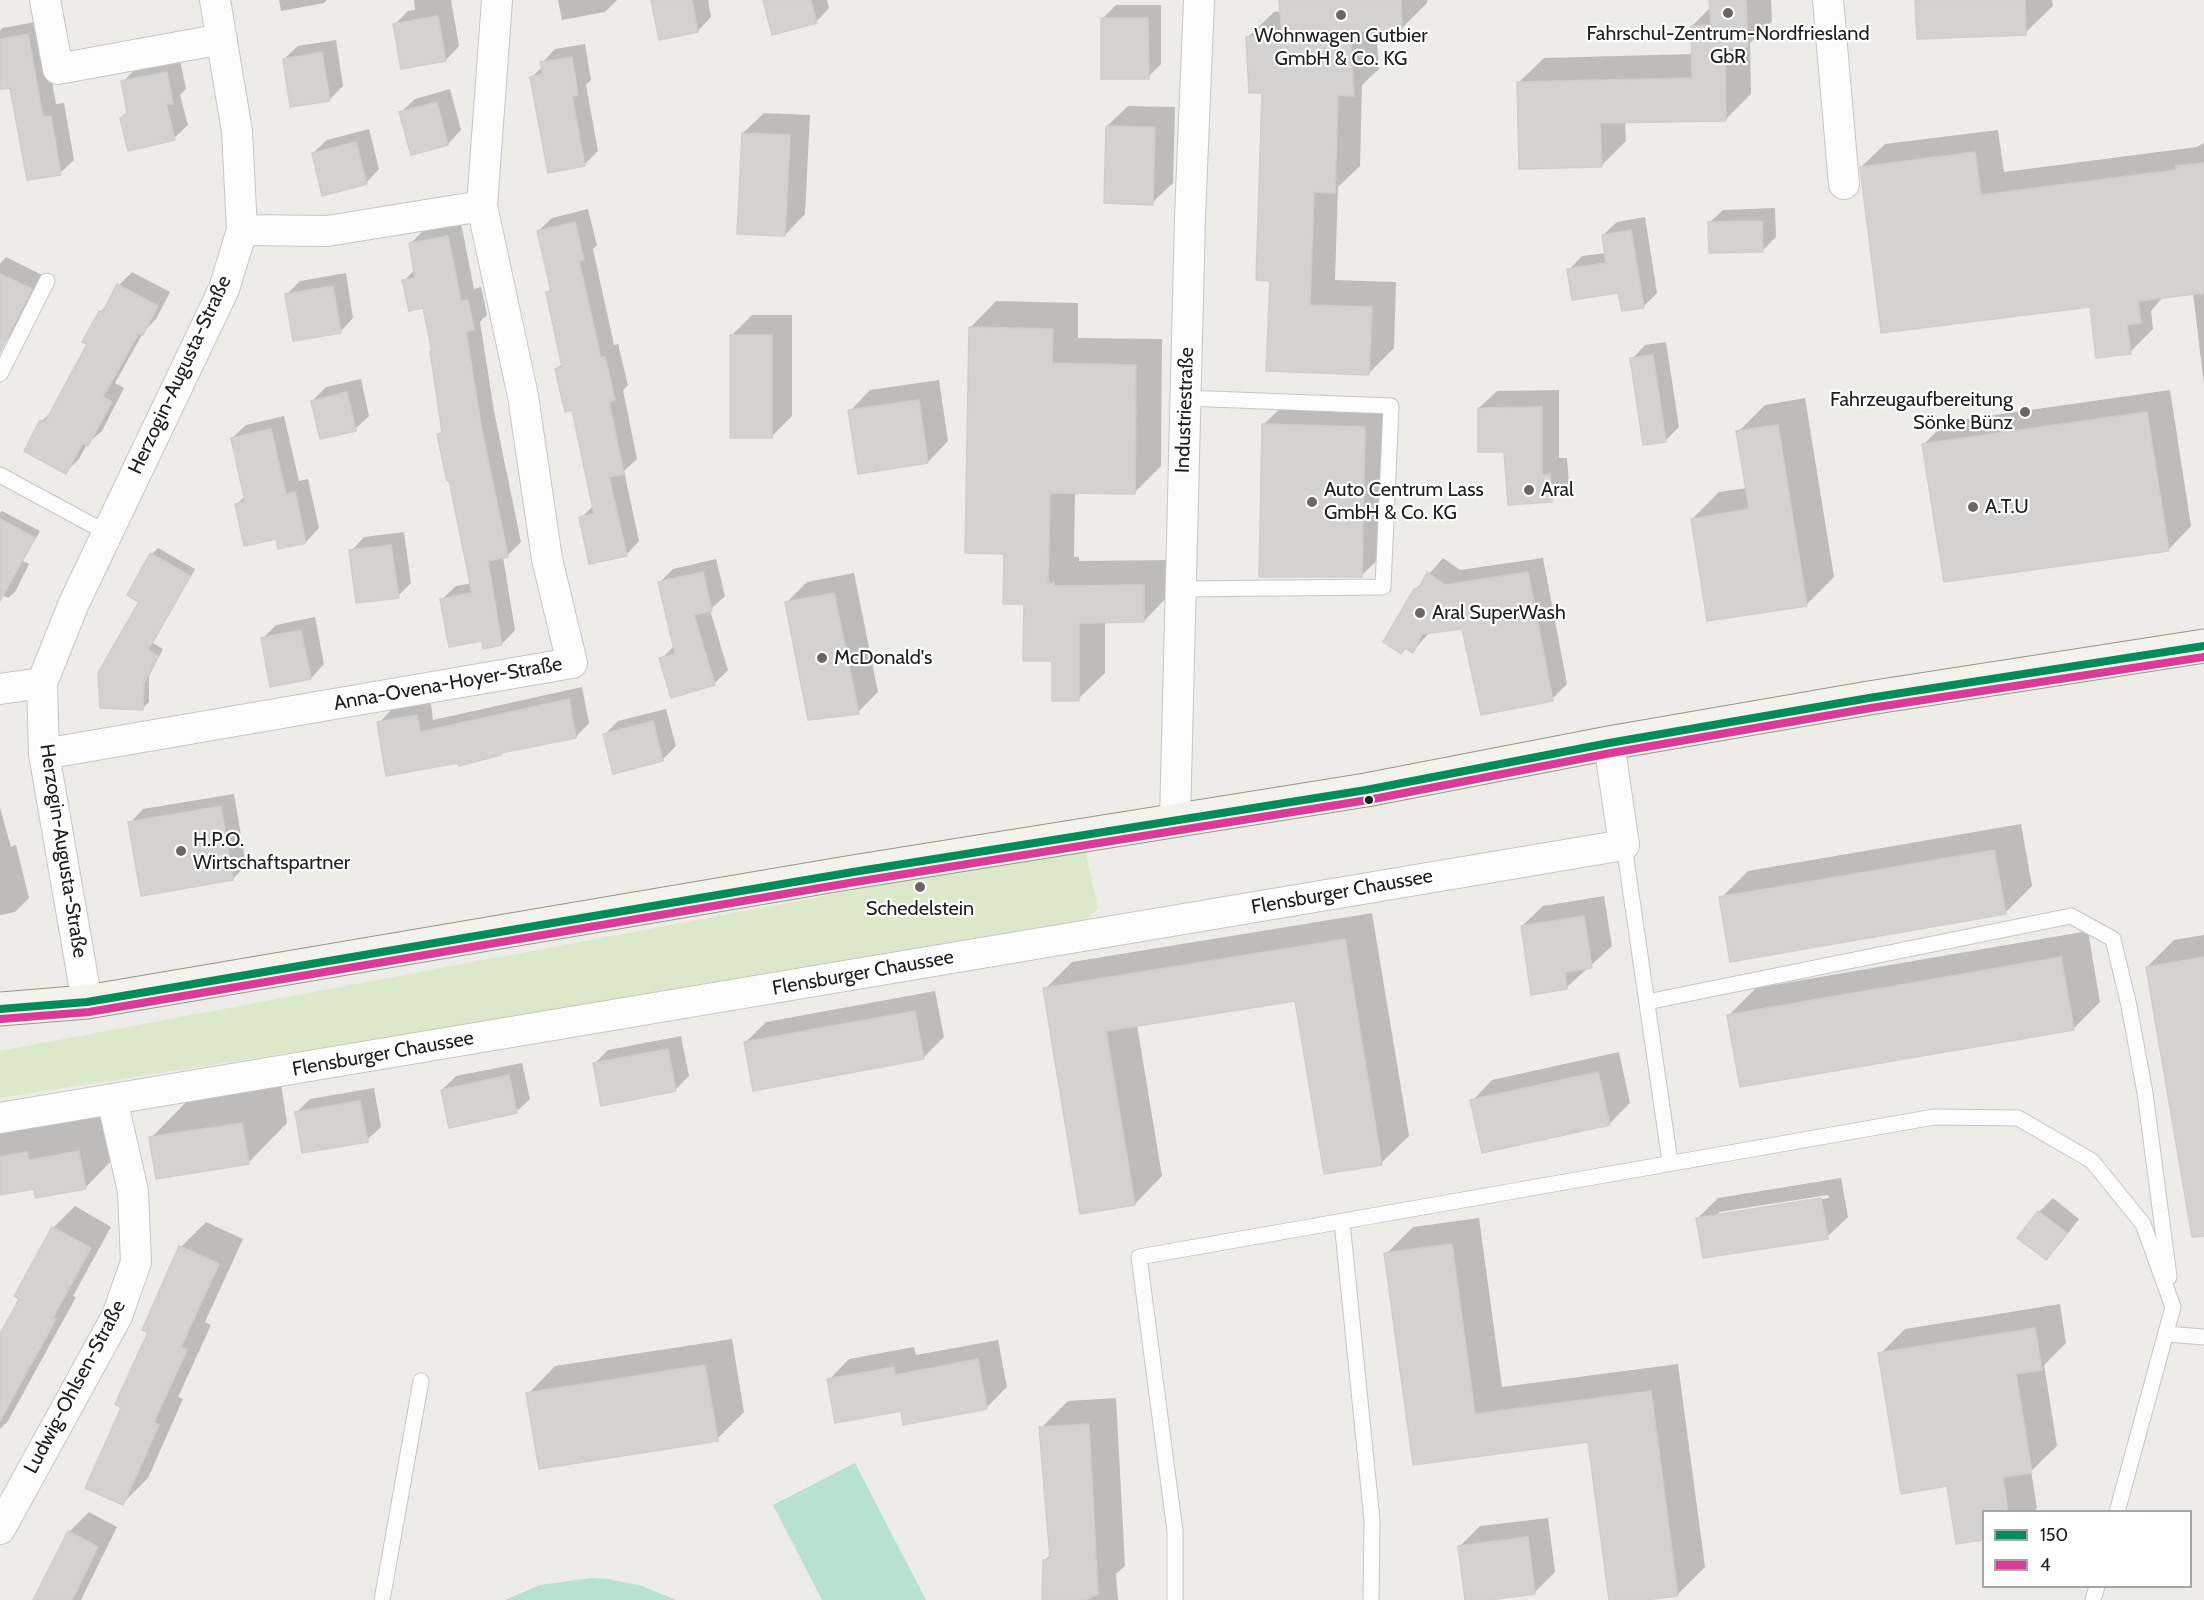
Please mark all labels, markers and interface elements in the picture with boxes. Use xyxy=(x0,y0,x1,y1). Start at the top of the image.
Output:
marker: Fahrschul-Zentrum-Nordfriesland GbR xyxy=(1721,6,1735,20)
marker: Wohnwagen Gutbier GmbH & Co. KG xyxy=(1334,8,1348,22)
place label: Fahrschul-Zentrum-Nordfriesland GbR xyxy=(1586,22,1870,69)
place label: Wohnwagen Gutbier GmbH & Co. KG xyxy=(1254,24,1428,71)
street label: Herzogin-Augusta-Straße xyxy=(123,272,237,478)
street label: Industriestraße xyxy=(1171,347,1199,473)
place label: Fahrzeugaufbereitung Sönke Bünz xyxy=(1830,388,2013,435)
marker: Fahrzeugaufbereitung Sönke Bünz xyxy=(2018,405,2032,419)
place label: Auto Centrum Lass GmbH & Co. KG xyxy=(1324,478,1484,525)
place label: Aral xyxy=(1541,478,1574,502)
marker: Aral xyxy=(1522,483,1536,497)
marker: Auto Centrum Lass GmbH & Co. KG xyxy=(1305,495,1319,509)
place label: A.T.U xyxy=(1985,495,2029,519)
marker: A.T.U xyxy=(1966,500,1980,514)
place label: Aral SuperWash xyxy=(1432,601,1566,625)
marker: Aral SuperWash xyxy=(1413,606,1427,620)
place label: McDonald's xyxy=(834,646,932,670)
marker: McDonald's xyxy=(815,651,829,665)
street label: Anna-Ovena-Hoyer-Straße xyxy=(332,652,564,716)
street label: Herzogin-Augusta-Straße xyxy=(34,742,92,960)
unlabelled marker xyxy=(1363,794,1375,806)
place label: H.P.O. Wirtschaftspartner xyxy=(193,828,350,875)
marker: H.P.O. Wirtschaftspartner xyxy=(174,844,188,858)
street label: Flensburger Chaussee xyxy=(1249,864,1435,920)
marker: Schedelstein xyxy=(913,880,927,894)
place label: Schedelstein xyxy=(866,897,974,921)
street label: Flensburger Chaussee xyxy=(770,945,956,1001)
street label: Flensburger Chaussee xyxy=(290,1026,476,1082)
street label: Ludwig-Ohlsen-Straße xyxy=(19,1296,131,1478)
legend xyxy=(1982,1510,2192,1588)
text: 150 xyxy=(2040,1524,2068,1546)
text: 4 xyxy=(2040,1554,2050,1576)

